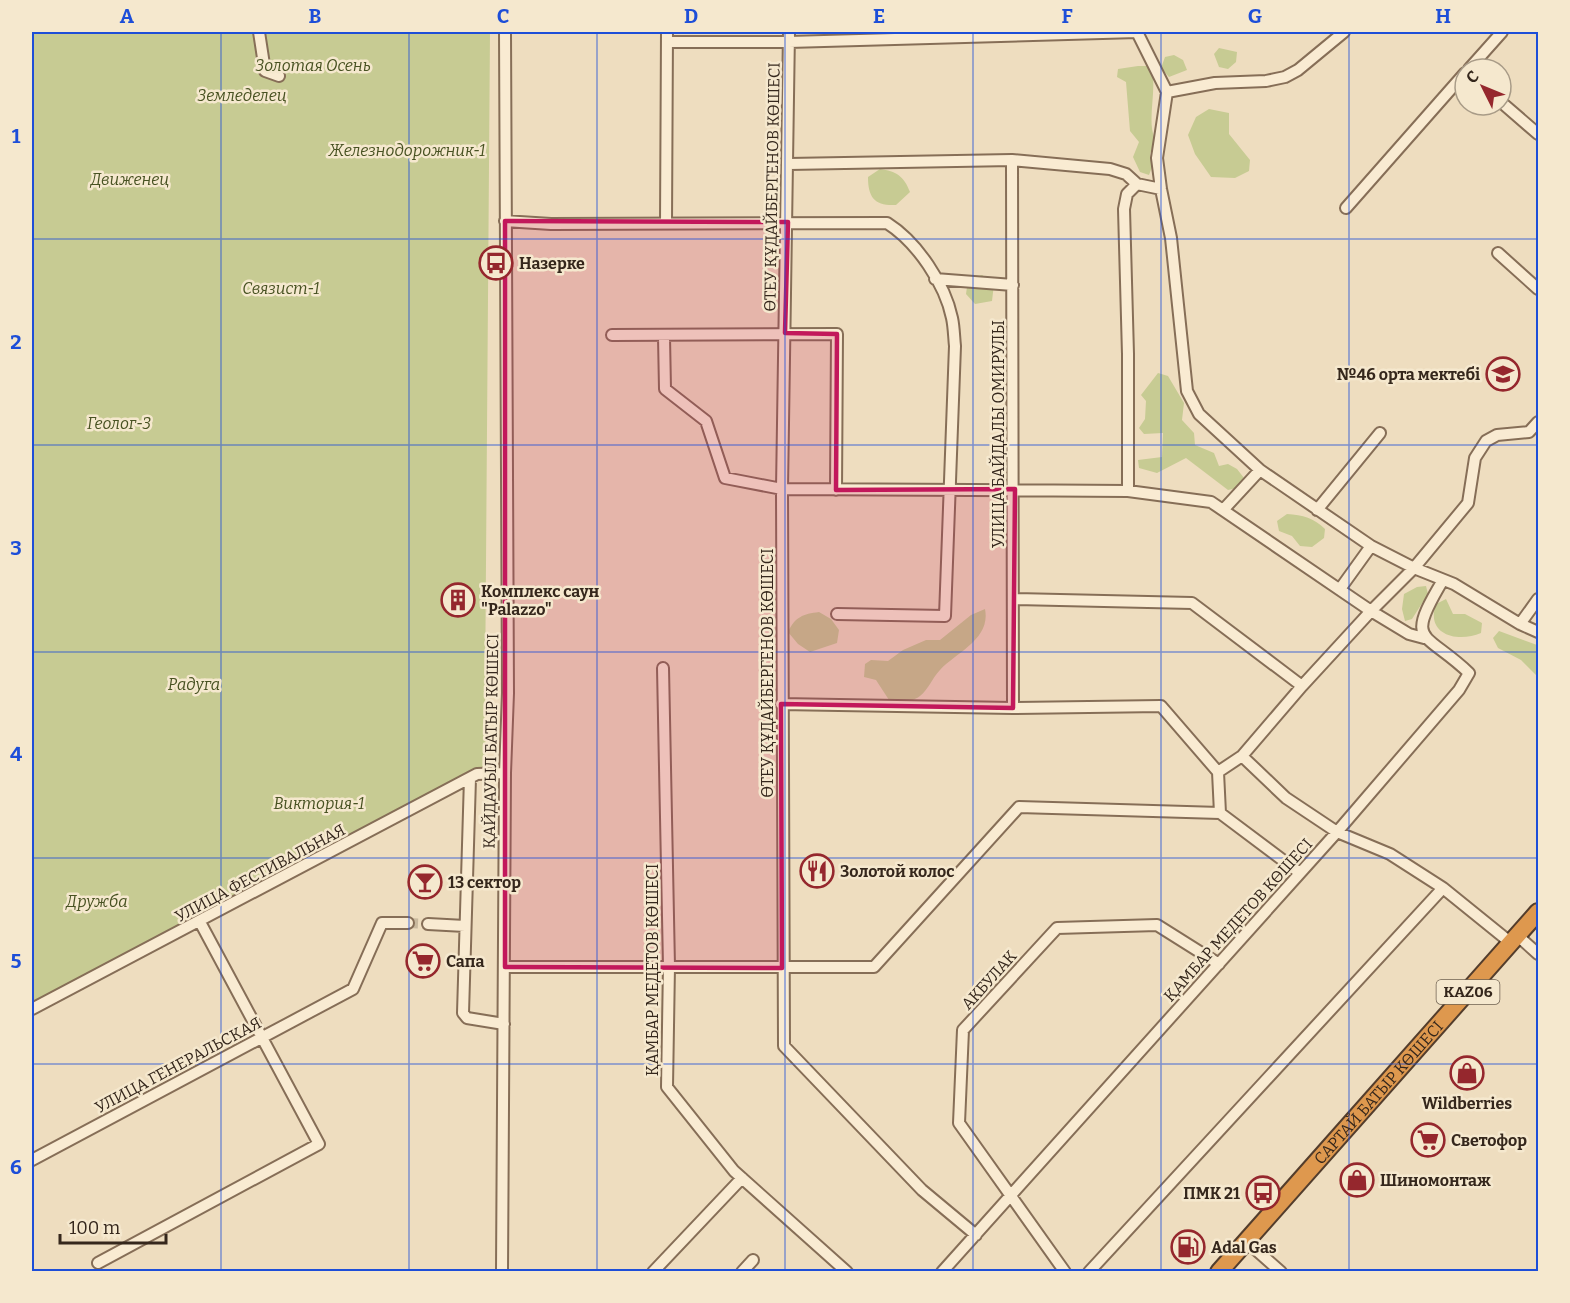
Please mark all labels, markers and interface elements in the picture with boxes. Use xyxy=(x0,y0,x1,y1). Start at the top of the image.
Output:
text: A xyxy=(120,4,135,28)
text: B xyxy=(309,4,322,28)
text: C xyxy=(497,4,509,28)
text: D xyxy=(684,4,698,28)
text: E xyxy=(873,4,885,28)
text: F xyxy=(1061,4,1073,28)
text: G xyxy=(1248,4,1262,28)
text: H xyxy=(1435,4,1451,28)
park label: Золотая Осень xyxy=(255,56,371,75)
north arrow xyxy=(1453,57,1513,117)
street label: ӨТЕУ ҚҰДАЙБЕРГЕНОВ КӨШЕСІ xyxy=(759,62,784,312)
text: С xyxy=(1462,67,1483,87)
park label: Земледелец xyxy=(197,86,287,105)
text: 1 xyxy=(12,124,21,148)
park label: Железнодорожник-1 xyxy=(328,141,485,160)
park label: Движенец xyxy=(90,170,169,189)
bus stop icon: Назерке xyxy=(478,245,514,281)
place label: Назерке xyxy=(519,254,585,273)
park label: Связист-1 xyxy=(242,279,320,298)
street label: УЛИЦА БАЙДАЛЫ ОМИРУЛЫ xyxy=(988,320,1008,548)
text: 2 xyxy=(10,330,22,354)
school or university icon: №46 орта мектебі xyxy=(1485,356,1521,392)
place label: №46 орта мектебі xyxy=(1337,365,1480,384)
park label: Геолог-3 xyxy=(87,414,151,433)
text: 3 xyxy=(10,536,22,560)
street label: ӨТЕУ ҚҰДАЙБЕРГЕНОВ КӨШЕСІ xyxy=(757,548,777,798)
building icon: Комплекс саун "Palazzo" xyxy=(440,582,476,618)
place label: Комплекс саун "Palazzo" xyxy=(481,582,600,619)
street label: ҚАЙДАУЫЛ БАТЫР КӨШЕСІ xyxy=(479,633,502,849)
park label: Радуга xyxy=(168,675,220,694)
text: 4 xyxy=(10,742,22,766)
park label: Виктория-1 xyxy=(274,794,364,813)
street label: УЛИЦА ФЕСТИВАЛЬНАЯ xyxy=(172,820,348,926)
street label: ҚАМБАР МЕДЕТОВ КӨШЕСІ xyxy=(1160,835,1316,1005)
restaurant icon: Золотой колос xyxy=(799,853,835,889)
place label: Золотой колос xyxy=(840,862,955,881)
bar icon: 13 сектор xyxy=(407,864,443,900)
street label: ҚАМБАР МЕДЕТОВ КӨШЕСІ xyxy=(643,864,662,1076)
place label: 13 сектор xyxy=(448,873,521,892)
park label: Дружба xyxy=(65,892,128,911)
supermarket icon: Сапа xyxy=(405,943,441,979)
street label: АКБУЛАК xyxy=(957,946,1021,1014)
text: 5 xyxy=(11,949,22,973)
place label: Сапа xyxy=(446,952,484,971)
road number: KАZ06 xyxy=(1436,980,1500,1004)
street label: УЛИЦА ГЕНЕРАЛЬСКАЯ xyxy=(92,1013,264,1117)
street label: САРТАЙ БАТЫР КӨШЕСІ xyxy=(1310,1017,1447,1168)
shop icon: Wildberries xyxy=(1449,1055,1485,1091)
place label: Wildberries xyxy=(1422,1094,1512,1113)
supermarket icon: Светофор xyxy=(1410,1122,1446,1158)
place label: Светофор xyxy=(1451,1131,1527,1150)
text: 6 xyxy=(10,1155,22,1179)
shop icon: Шиномонтаж xyxy=(1339,1162,1375,1198)
place label: Шиномонтаж xyxy=(1380,1171,1491,1190)
bus stop icon: ПМК 21 xyxy=(1245,1175,1281,1211)
place label: ПМК 21 xyxy=(1183,1184,1240,1203)
scale bar xyxy=(60,1207,166,1245)
text: 100 m xyxy=(69,1217,120,1239)
fuel station icon: Adal Gas xyxy=(1170,1229,1206,1265)
place label: Adal Gas xyxy=(1211,1238,1277,1257)

